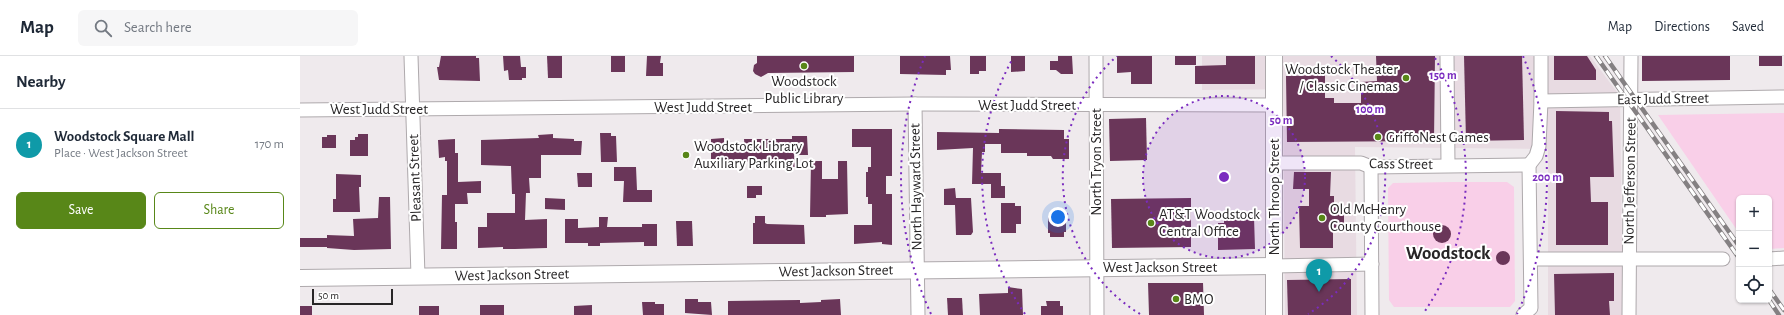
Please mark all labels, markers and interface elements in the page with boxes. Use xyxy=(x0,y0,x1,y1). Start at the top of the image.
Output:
search box xyxy=(78,10,358,46)
icon: search xyxy=(92,17,114,39)
text: Map xyxy=(20,18,54,37)
text: Search here xyxy=(124,20,192,35)
text: Map xyxy=(1608,20,1632,34)
text: Directions xyxy=(1654,20,1710,34)
text: Saved xyxy=(1732,20,1764,34)
marker: Woodstock Public Library xyxy=(799,61,809,71)
place label: Woodstock Theater / Classic Cinemas xyxy=(1285,62,1398,94)
text: 150 m xyxy=(1429,69,1457,81)
text: Nearby xyxy=(16,73,66,90)
marker: Woodstock Theater / Classic Cinemas xyxy=(1401,73,1411,83)
place label: Woodstock Public Library xyxy=(765,74,844,106)
street label: East Judd Street xyxy=(1617,91,1709,107)
street label: West Judd Street xyxy=(978,98,1076,113)
street label: West Judd Street xyxy=(654,100,752,115)
street label: West Judd Street xyxy=(330,102,428,117)
text: 100 m xyxy=(1356,103,1384,115)
street label: North Tryon Street xyxy=(1089,108,1104,216)
text: 50 m xyxy=(1270,114,1293,126)
street label: North Jefferson Street xyxy=(1621,117,1639,245)
street label: North Hayward Street xyxy=(907,123,925,251)
text: Woodstock Square Mall xyxy=(54,129,195,144)
place label: GriffoNest Games xyxy=(1386,130,1489,145)
marker: GriffoNest Games xyxy=(1373,132,1383,142)
street label: Pleasant Street xyxy=(406,134,424,222)
text: 1 xyxy=(27,138,31,151)
text: 170 m xyxy=(255,138,284,151)
street label: North Throop Street xyxy=(1267,138,1282,255)
place label: Woodstock Library Auxiliary Parking Lot xyxy=(694,139,814,171)
text: Place · West Jackson Street xyxy=(54,147,188,160)
marker: Woodstock Library Auxiliary Parking Lot xyxy=(681,150,691,160)
street label: Cass Street xyxy=(1369,156,1433,172)
centre of rings xyxy=(1217,170,1231,184)
text: 200 m xyxy=(1532,171,1562,183)
button: Save xyxy=(16,192,146,229)
button: Share xyxy=(154,192,284,229)
map controls xyxy=(1736,195,1772,303)
button: + xyxy=(1736,195,1772,231)
place label: Old McHenry County Courthouse xyxy=(1330,202,1441,234)
your location xyxy=(1048,207,1068,227)
place label: AT&T Woodstock Central Office xyxy=(1159,207,1260,239)
marker: Old McHenry County Courthouse xyxy=(1317,213,1327,223)
marker: AT&T Woodstock Central Office xyxy=(1146,218,1156,228)
button: − xyxy=(1736,231,1772,267)
district label: Woodstock xyxy=(1406,244,1491,263)
pin: 1 xyxy=(1306,259,1332,292)
street label: West Jackson Street xyxy=(1103,260,1218,275)
street label: West Jackson Street xyxy=(779,262,894,279)
street label: West Jackson Street xyxy=(455,266,570,283)
button: locate xyxy=(1736,267,1772,303)
scale bar xyxy=(312,287,393,306)
text: 50 m xyxy=(318,290,339,301)
place label: BMO xyxy=(1184,292,1213,307)
marker: BMO xyxy=(1171,294,1181,304)

